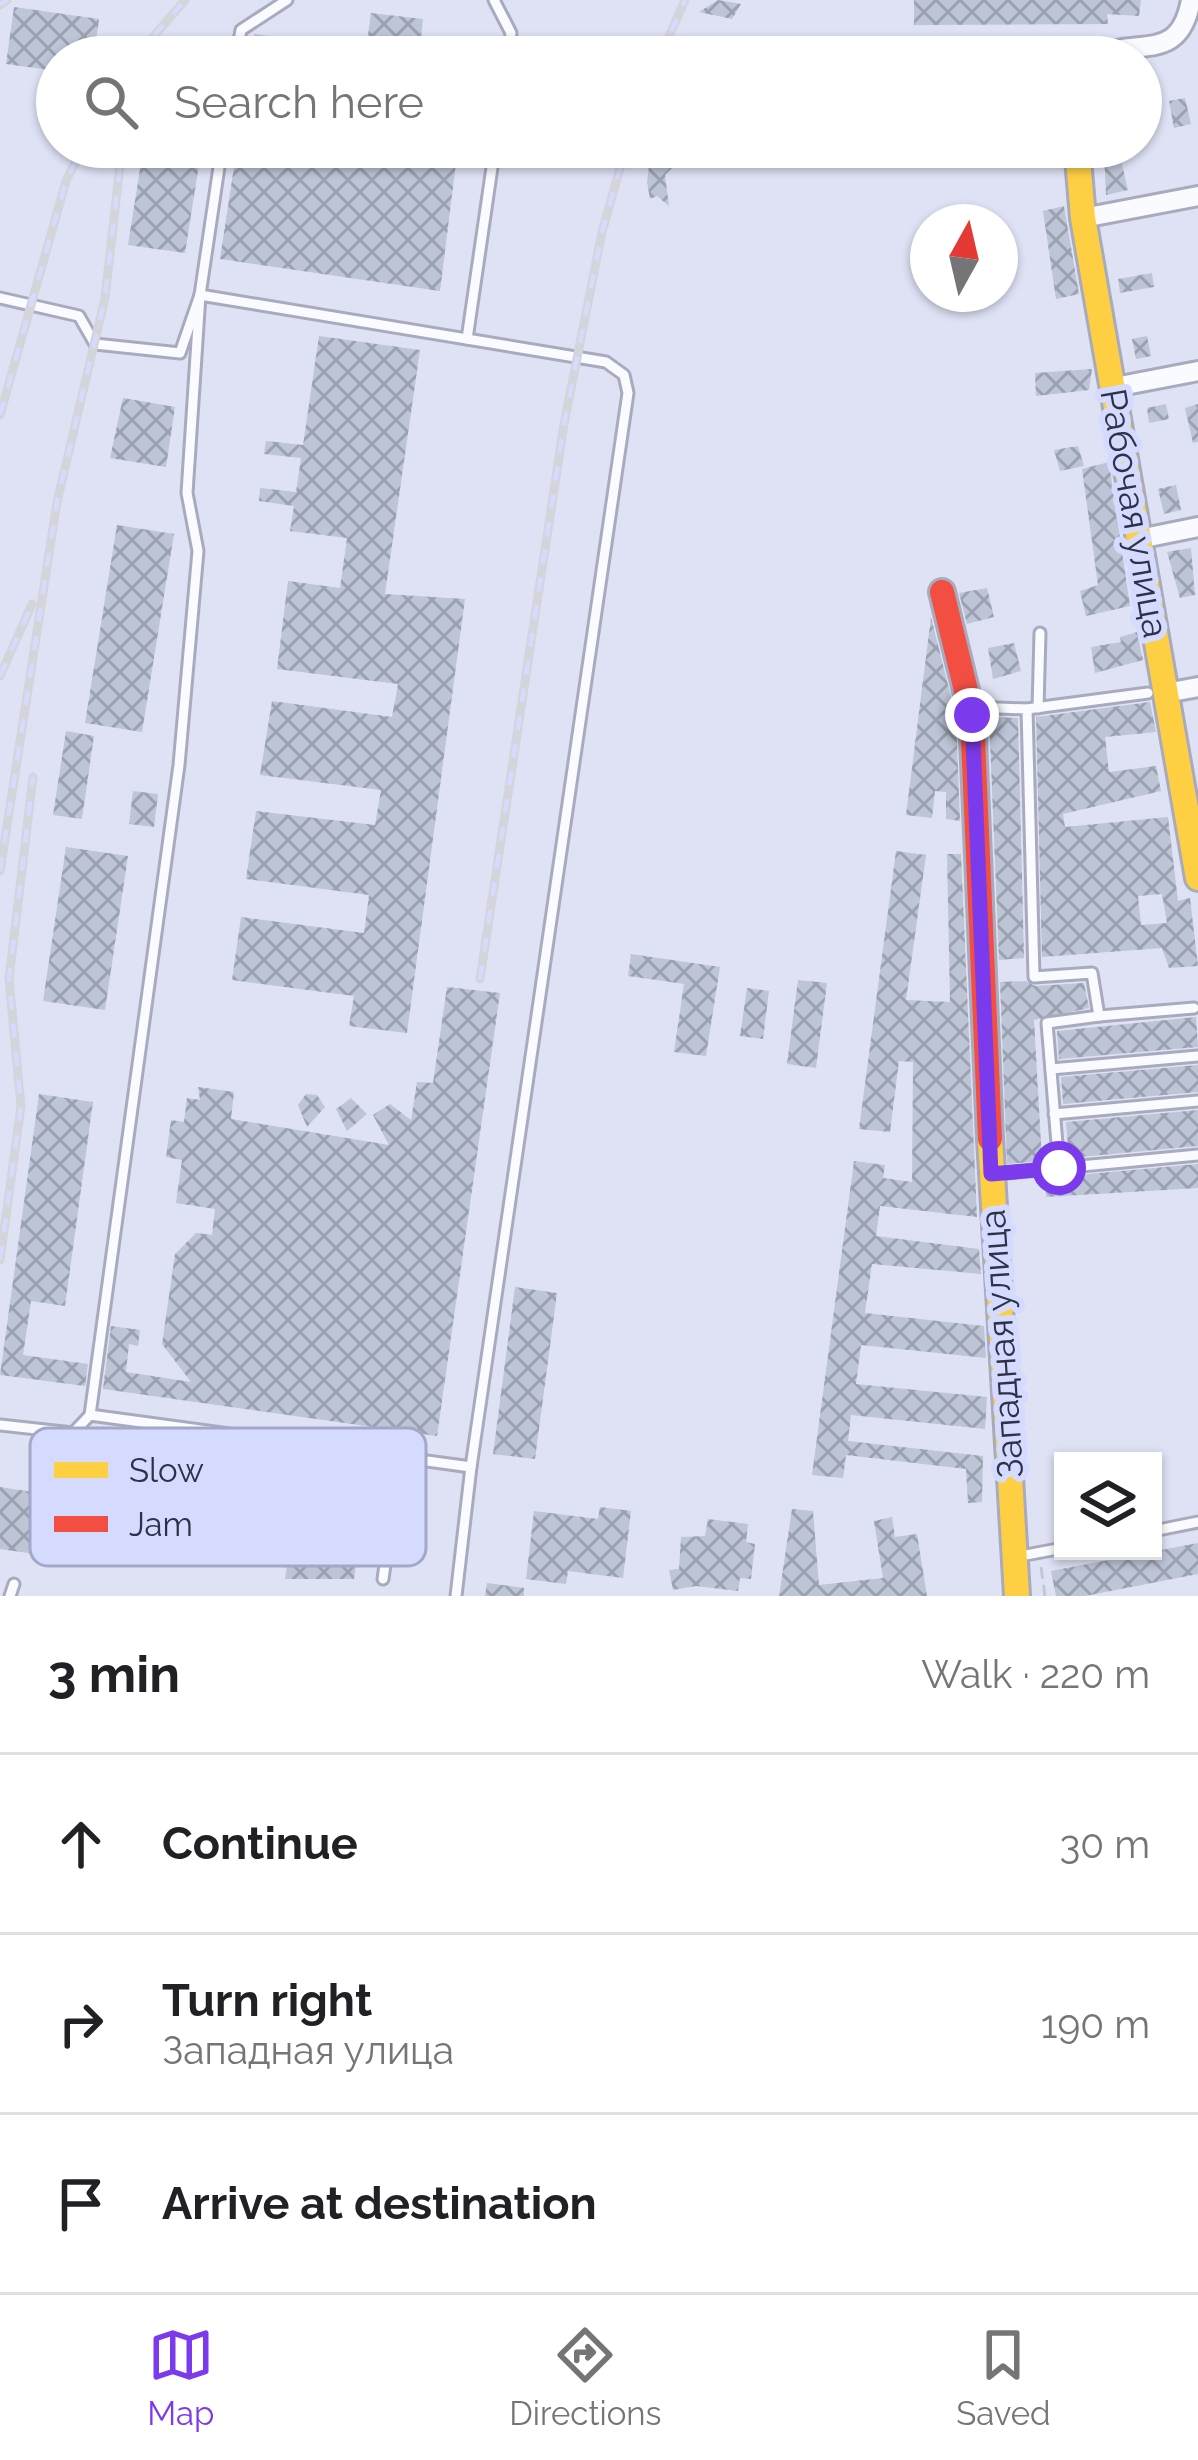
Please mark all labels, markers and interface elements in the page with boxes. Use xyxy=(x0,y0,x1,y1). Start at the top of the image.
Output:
search box xyxy=(36,36,1162,168)
icon: search xyxy=(78,69,144,135)
text: Search here xyxy=(174,76,424,129)
north arrow xyxy=(910,204,1018,312)
street label: Рабочая улица xyxy=(1092,385,1178,641)
route end xyxy=(945,688,999,742)
route start xyxy=(1032,1141,1086,1195)
street label: Западная улица xyxy=(971,1208,1031,1480)
legend xyxy=(30,1428,426,1566)
text: Slow xyxy=(129,1451,204,1490)
map controls xyxy=(1054,1452,1162,1560)
button: layers xyxy=(1054,1452,1162,1560)
text: Jam xyxy=(129,1505,193,1544)
text: 3 min xyxy=(48,1644,180,1704)
text: Walk · 220 m xyxy=(921,1651,1150,1697)
icon: ahead xyxy=(48,1811,114,1877)
text: Continue xyxy=(162,1817,358,1870)
text: 30 m xyxy=(1060,1821,1150,1867)
text: Turn right xyxy=(162,1974,372,2027)
icon: right xyxy=(48,1991,114,2057)
text: 190 m xyxy=(1041,2001,1150,2047)
text: Западная улица xyxy=(162,2027,454,2073)
icon: arrive xyxy=(48,2171,114,2237)
text: Arrive at destination xyxy=(162,2177,597,2230)
tab: Map xyxy=(147,2322,214,2433)
tab: Directions xyxy=(509,2322,662,2433)
tab: Saved xyxy=(956,2322,1051,2433)

